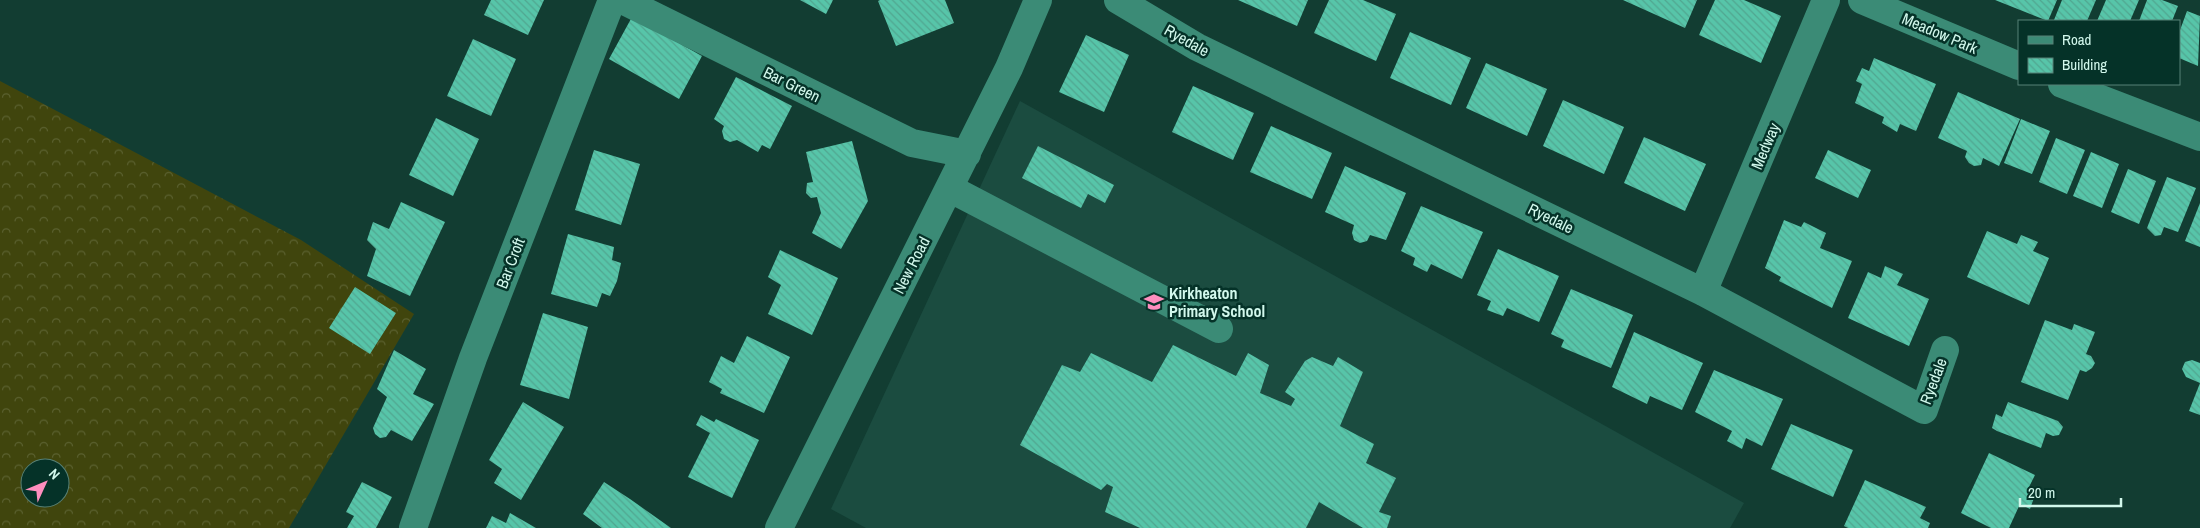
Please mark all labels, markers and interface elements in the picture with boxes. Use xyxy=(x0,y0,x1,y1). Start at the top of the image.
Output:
street label: Meadow Park xyxy=(1899,7,1982,59)
street label: Ryedale xyxy=(1161,19,1213,61)
legend xyxy=(2018,20,2180,85)
text: Road xyxy=(2062,29,2091,50)
text: Building xyxy=(2062,54,2107,75)
street label: Bar Green xyxy=(760,61,824,107)
street label: Medway xyxy=(1745,119,1785,173)
street label: Ryedale xyxy=(1525,198,1577,238)
street label: New Road xyxy=(887,233,935,297)
street label: Bar Croft xyxy=(490,234,530,291)
place label: Kirkheaton Primary School xyxy=(1169,282,1265,322)
school or university icon: Kirkheaton Primary School xyxy=(1143,291,1165,313)
street label: Ryedale xyxy=(1914,355,1952,407)
north arrow xyxy=(20,458,70,508)
text: N xyxy=(45,465,64,483)
scale bar xyxy=(2020,476,2121,508)
text: 20 m xyxy=(2028,482,2055,503)

